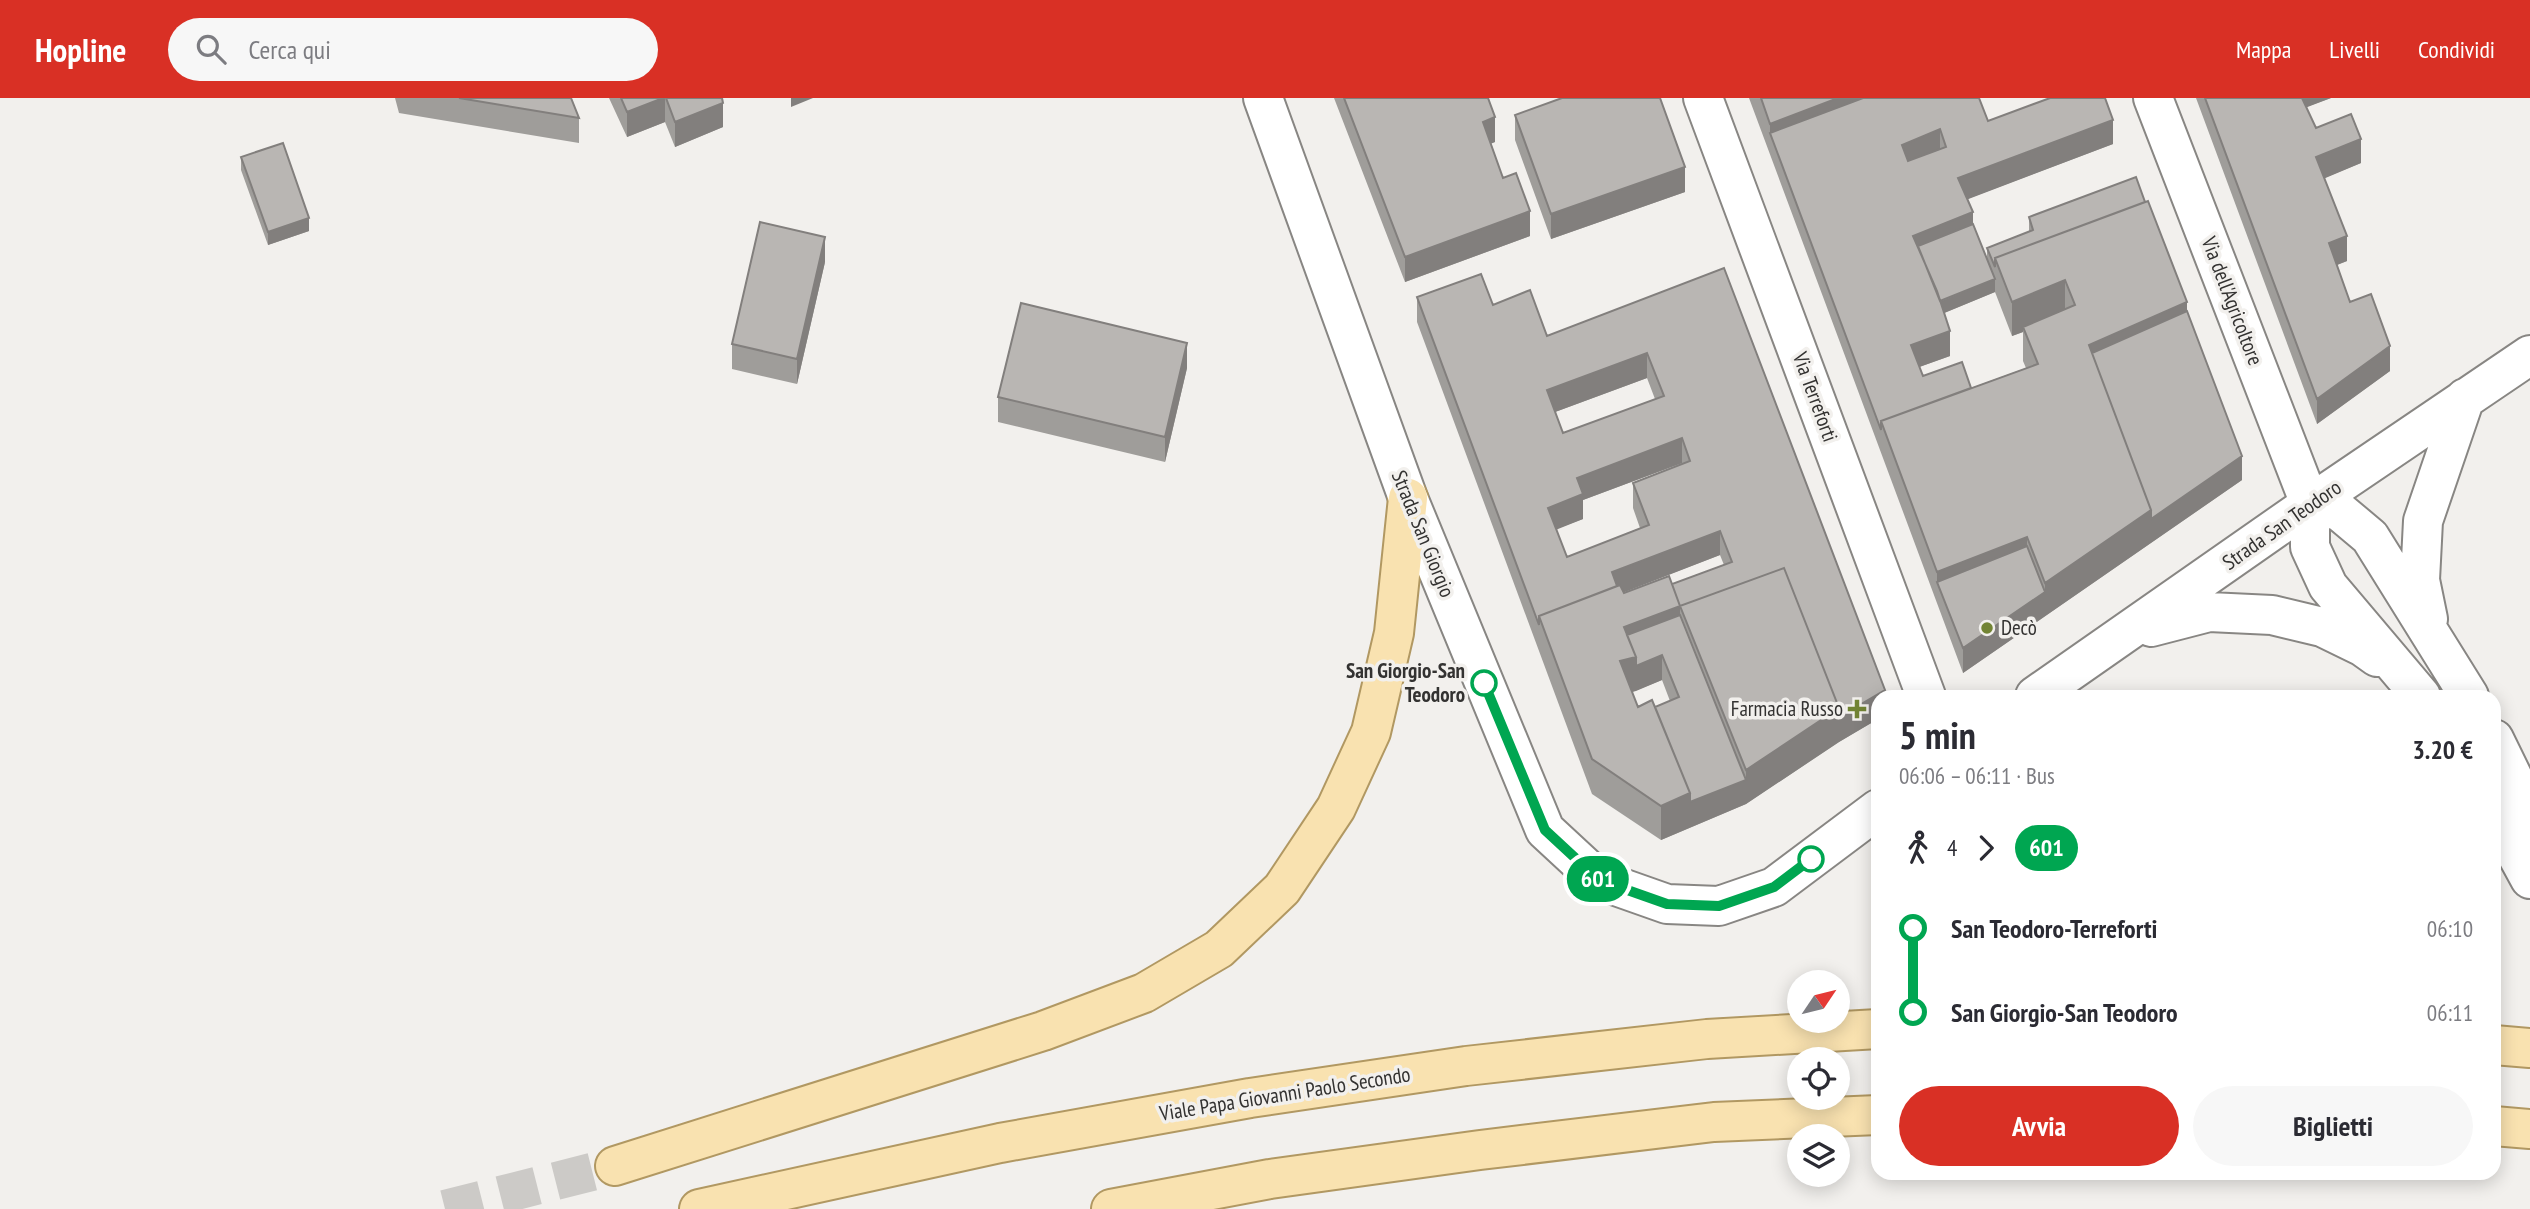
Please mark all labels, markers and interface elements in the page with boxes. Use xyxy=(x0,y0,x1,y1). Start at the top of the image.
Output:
search box xyxy=(168,18,658,81)
text: Hopline xyxy=(35,28,126,71)
icon: search xyxy=(192,30,230,68)
text: Cerca qui xyxy=(248,33,331,66)
text: Mappa xyxy=(2236,34,2291,65)
text: Livelli xyxy=(2329,34,2380,65)
text: Condividi xyxy=(2418,34,2495,65)
street label: Via dell'Agricoltore xyxy=(2195,232,2269,369)
street label: Via Terreforti xyxy=(1786,347,1844,445)
street label: Strada San Giorgio xyxy=(1386,466,1461,601)
street label: Strada San Teodoro xyxy=(2217,474,2346,576)
place label: Decò xyxy=(2001,614,2037,641)
marker: Decò xyxy=(1979,620,1995,636)
place label: San Giorgio-San Teodoro xyxy=(1346,657,1465,708)
marker: San Giorgio-San Teodoro xyxy=(1471,670,1497,696)
place label: Farmacia Russo xyxy=(1731,695,1843,722)
marker: Farmacia Russo xyxy=(1849,701,1865,717)
text: 5 min xyxy=(1899,710,1976,759)
text: 3.20 € xyxy=(2412,733,2473,766)
text: 06:06 – 06:11 · Bus xyxy=(1899,761,2055,790)
icon: walk xyxy=(1899,829,1937,867)
icon: forward xyxy=(1967,829,2005,867)
text: 601 xyxy=(2029,832,2064,863)
text: 4 xyxy=(1947,833,1957,862)
unlabelled marker xyxy=(1798,846,1824,872)
line badge: 601 xyxy=(1558,856,1638,902)
text: 601 xyxy=(1581,863,1615,894)
text: San Teodoro-Terreforti xyxy=(1951,912,2157,945)
text: 06:10 xyxy=(2427,914,2473,943)
north arrow xyxy=(1787,970,1850,1032)
map controls xyxy=(1787,970,1850,1187)
text: San Giorgio-San Teodoro xyxy=(1951,996,2178,1029)
text: 06:11 xyxy=(2427,998,2473,1027)
button: locate xyxy=(1787,1047,1850,1110)
street label: Viale Papa Giovanni Paolo Secondo xyxy=(1157,1060,1412,1127)
button: Avvia xyxy=(1899,1086,2179,1166)
button: Biglietti xyxy=(2193,1086,2473,1166)
button: layers xyxy=(1787,1124,1850,1187)

